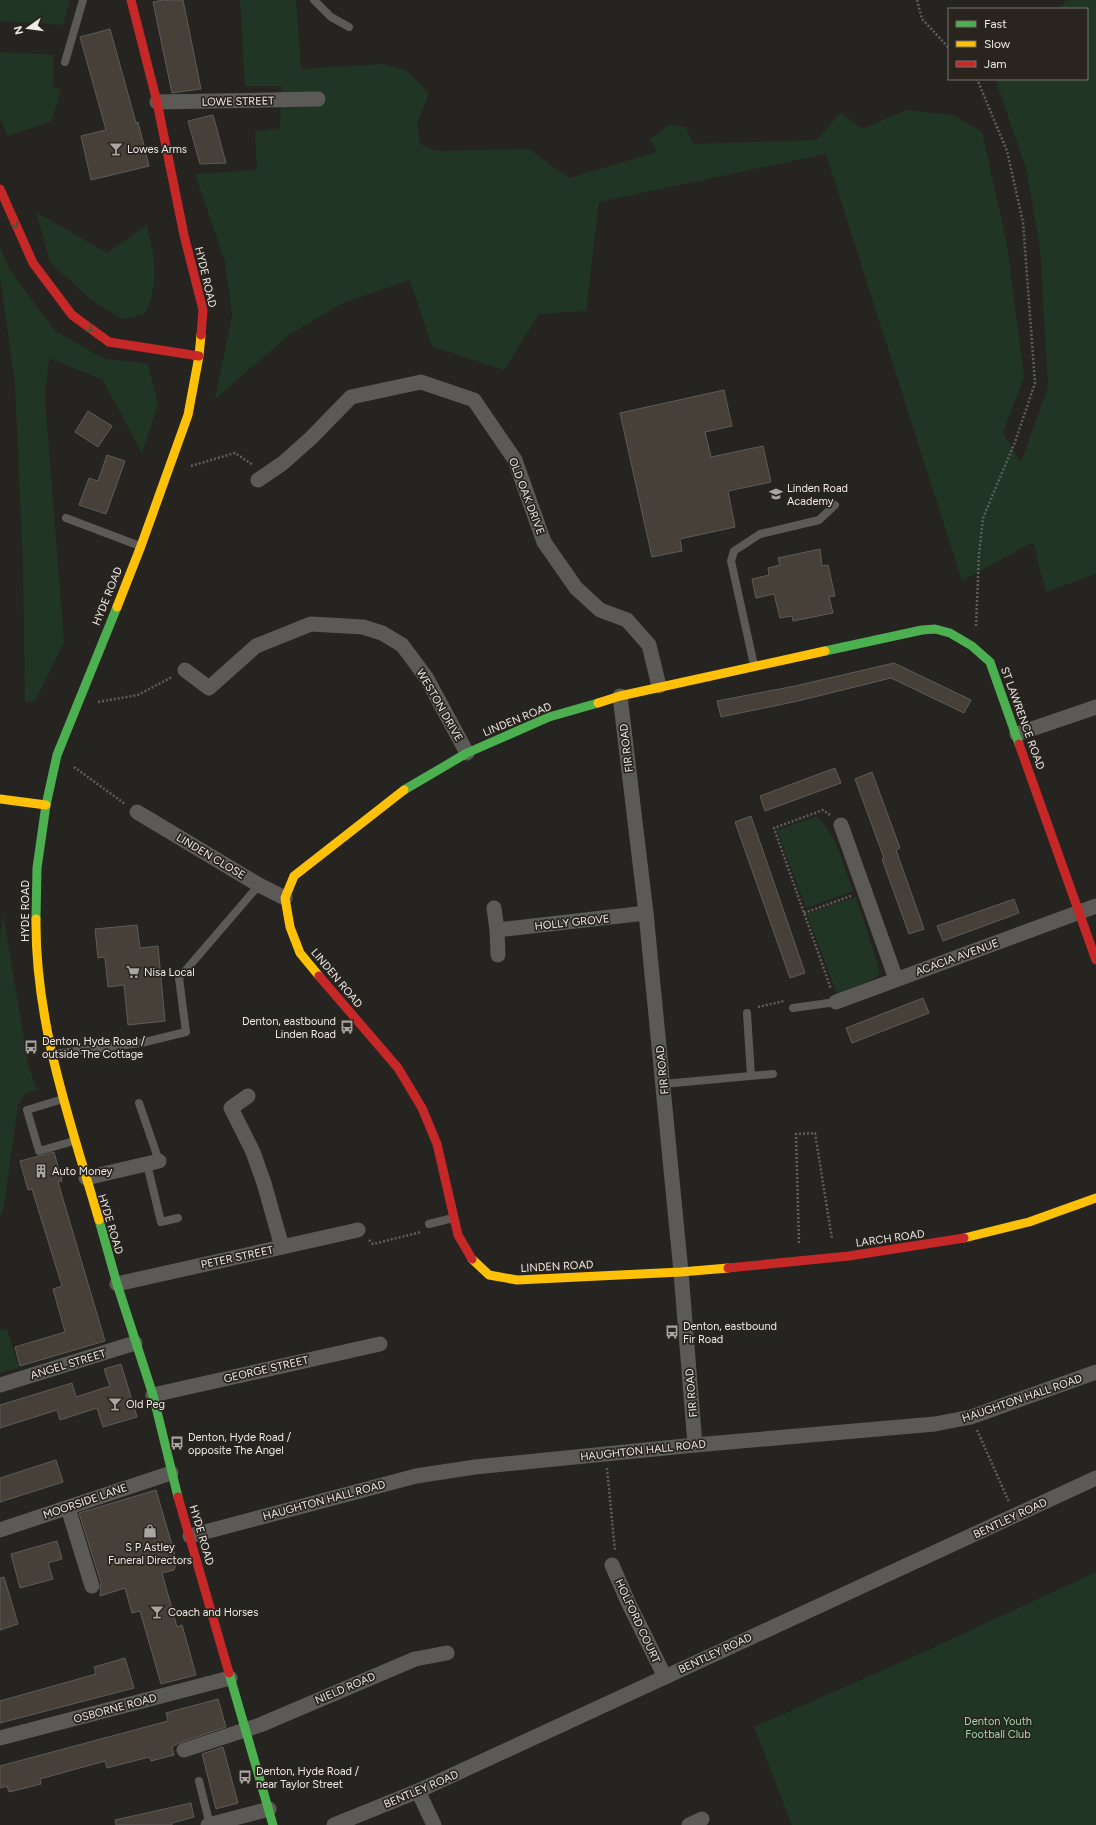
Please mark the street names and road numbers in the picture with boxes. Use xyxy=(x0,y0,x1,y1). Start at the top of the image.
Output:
street label: LOWE STREET xyxy=(202,94,274,109)
street label: HYDE ROAD xyxy=(192,245,219,309)
street label: OLD OAK DRIVE xyxy=(506,456,547,537)
street label: HYDE ROAD xyxy=(90,565,125,627)
street label: ST LAWRENCE ROAD xyxy=(998,665,1047,772)
street label: WESTON DRIVE xyxy=(414,667,466,744)
street label: LINDEN ROAD xyxy=(481,700,554,739)
street label: FIR ROAD xyxy=(617,722,636,773)
street label: LINDEN CLOSE xyxy=(174,831,247,882)
street label: HYDE ROAD xyxy=(19,879,32,942)
street label: HOLLY GROVE xyxy=(534,912,610,933)
street label: ACACIA AVENUE xyxy=(914,936,1000,979)
street label: LINDEN ROAD xyxy=(308,946,365,1011)
street label: FIR ROAD xyxy=(653,1044,672,1095)
street label: HYDE ROAD xyxy=(95,1193,126,1256)
street label: LARCH ROAD xyxy=(855,1227,926,1250)
street label: PETER STREET xyxy=(200,1243,275,1272)
street label: LINDEN ROAD xyxy=(520,1258,594,1275)
street label: ANGEL STREET xyxy=(29,1347,107,1382)
street label: GEORGE STREET xyxy=(222,1353,310,1386)
street label: FIR ROAD xyxy=(683,1368,700,1418)
street label: HAUGHTON HALL ROAD xyxy=(960,1372,1084,1425)
street label: HAUGHTON HALL ROAD xyxy=(580,1437,707,1464)
street label: HAUGHTON HALL ROAD xyxy=(261,1478,387,1523)
street label: MOORSIDE LANE xyxy=(41,1481,129,1522)
street label: BENTLEY ROAD xyxy=(971,1496,1050,1541)
street label: HYDE ROAD xyxy=(187,1503,216,1567)
street label: HOLFORD COURT xyxy=(612,1577,663,1665)
street label: BENTLEY ROAD xyxy=(676,1631,755,1676)
street label: NIELD ROAD xyxy=(313,1670,378,1707)
street label: OSBORNE ROAD xyxy=(72,1691,159,1726)
street label: BENTLEY ROAD xyxy=(382,1768,461,1811)

